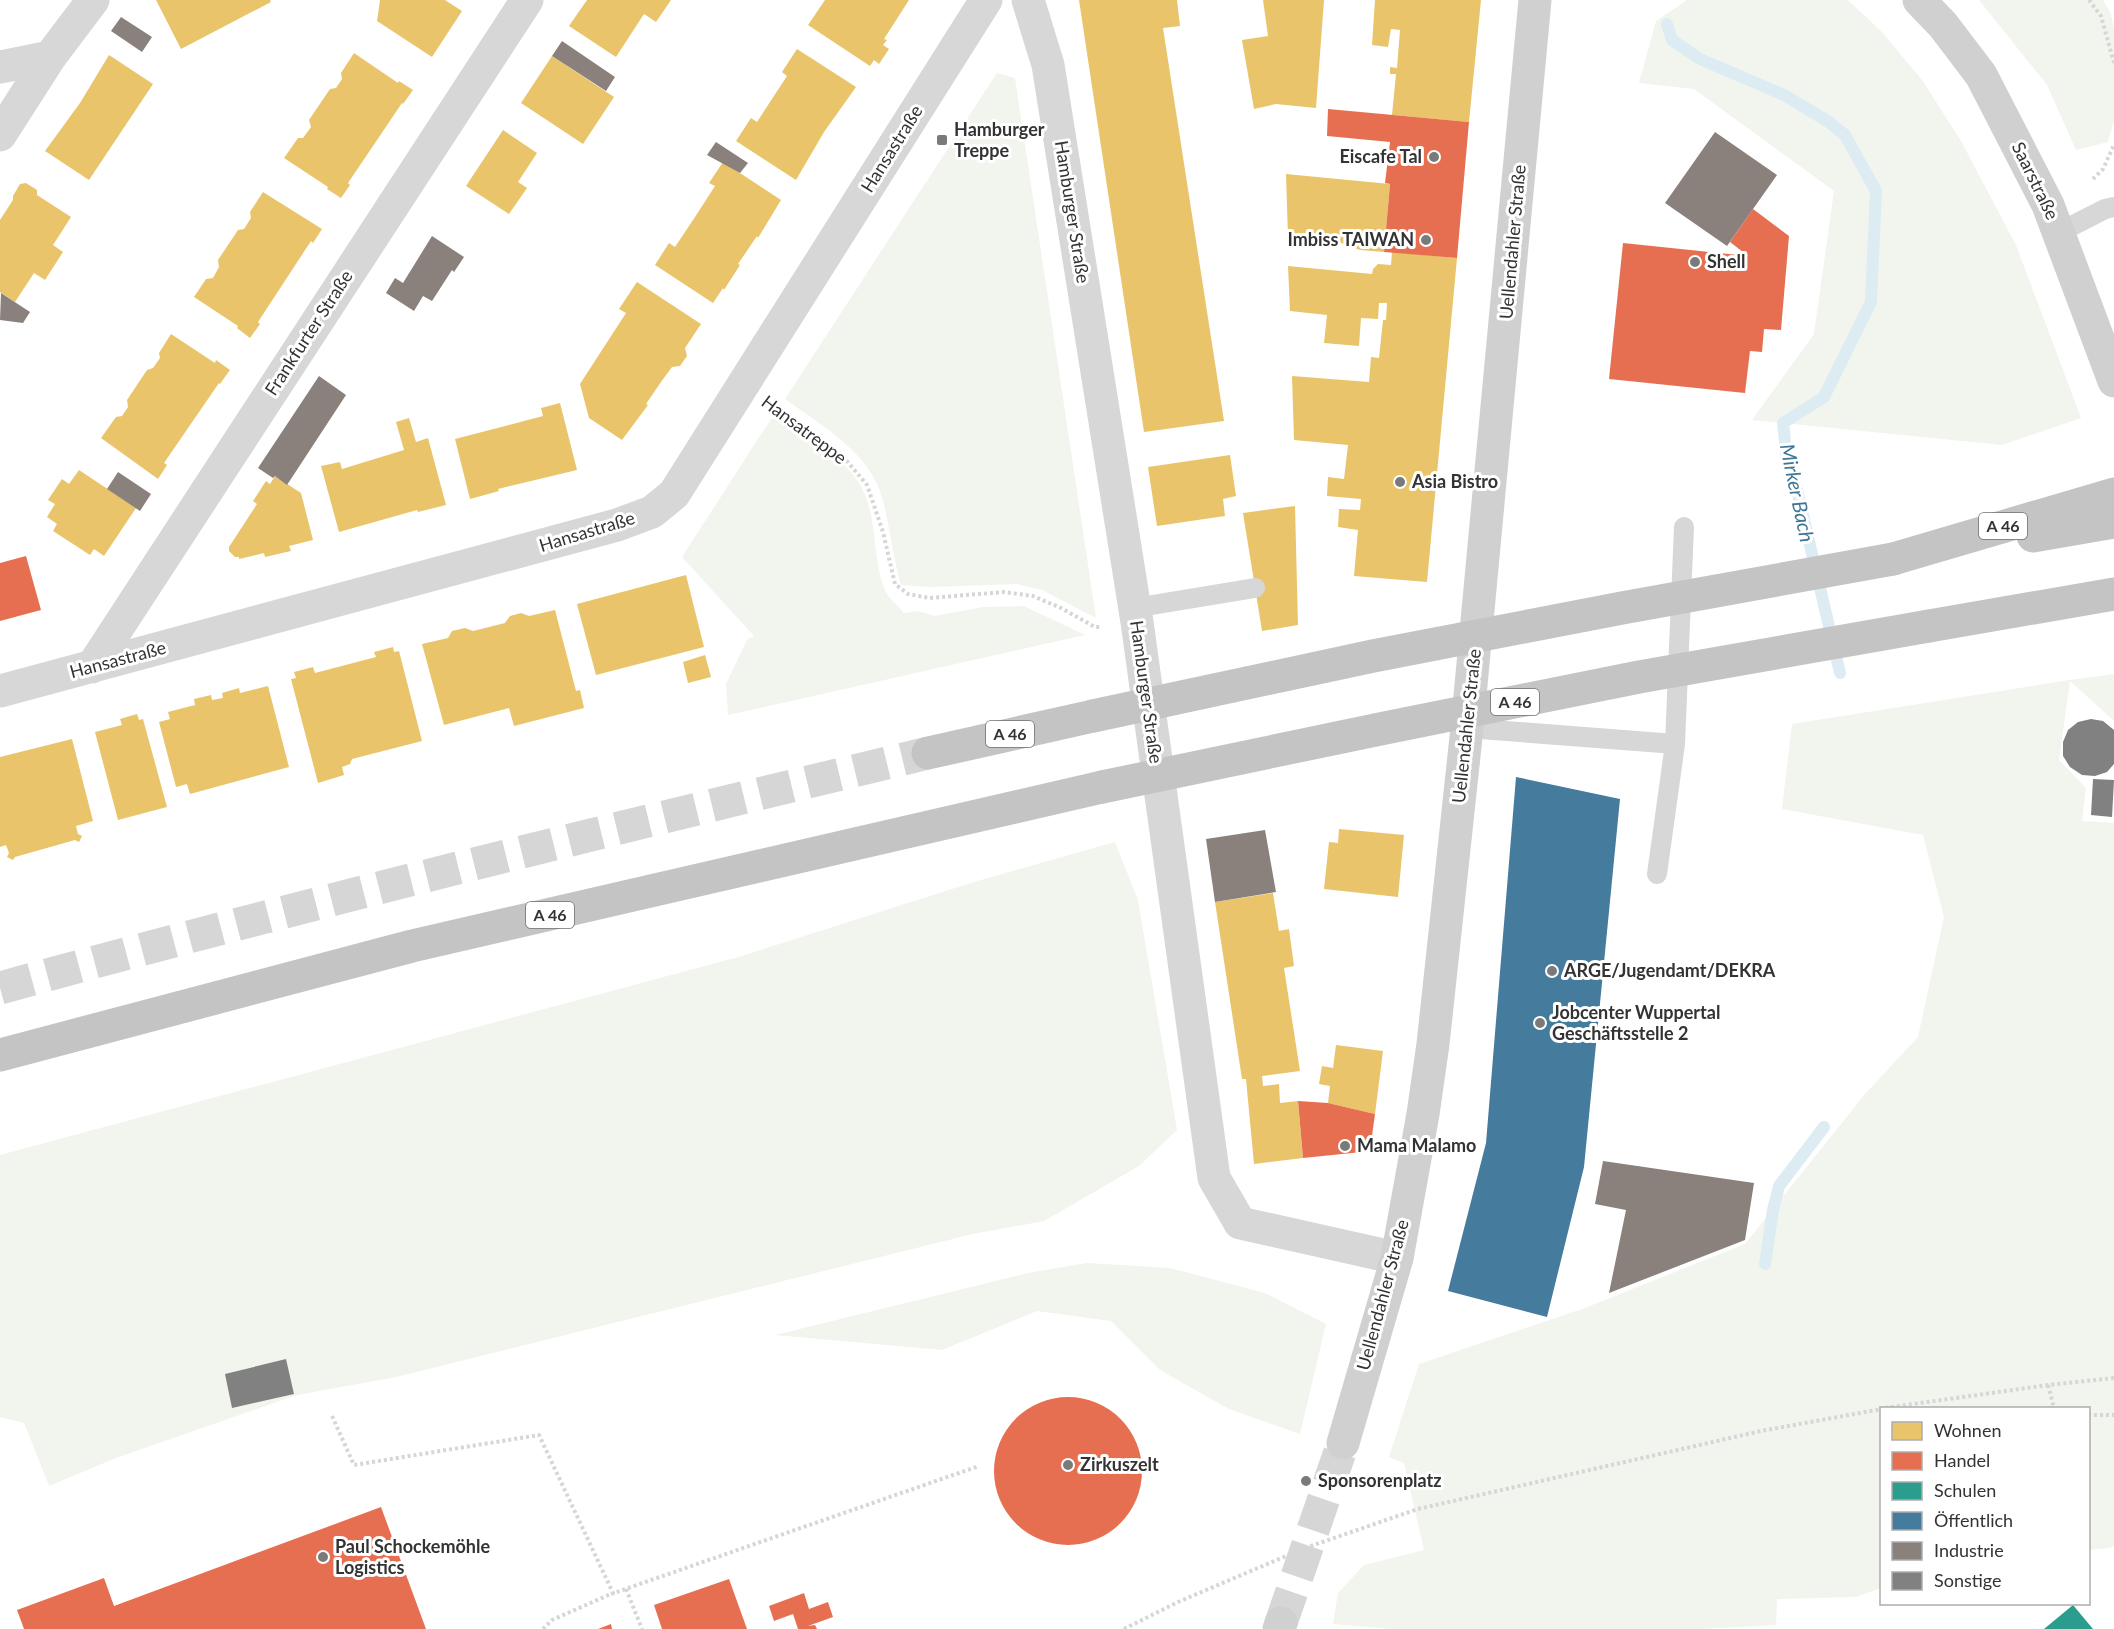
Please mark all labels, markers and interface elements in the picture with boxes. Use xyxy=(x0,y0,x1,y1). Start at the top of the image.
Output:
street label: Hansastraße xyxy=(856,101,927,196)
place label: Hamburger Treppe xyxy=(954,118,1045,161)
marker: Hamburger Treppe xyxy=(935,133,949,147)
street label: Saarstraße xyxy=(2008,138,2064,223)
street label: Hamburger Straße xyxy=(1051,139,1095,285)
place label: Eiscafe Tal xyxy=(1339,145,1422,167)
marker: Eiscafe Tal xyxy=(1427,150,1441,164)
street label: Uellendahler Straße xyxy=(1494,164,1530,320)
place label: Imbiss TAIWAN xyxy=(1287,228,1414,250)
marker: Imbiss TAIWAN xyxy=(1419,233,1433,247)
place label: Shell xyxy=(1707,250,1745,272)
marker: Shell xyxy=(1688,255,1702,269)
street label: Frankfurter Straße xyxy=(260,266,357,399)
street label: Hansatreppe xyxy=(758,390,852,468)
water label: Mirker Bach xyxy=(1776,441,1820,544)
place label: Asia Bistro xyxy=(1411,470,1498,492)
marker: Asia Bistro xyxy=(1393,475,1407,489)
street label: Hansastraße xyxy=(536,506,637,556)
road number: A 46 xyxy=(1979,513,2027,539)
street label: Hamburger Straße xyxy=(1126,619,1168,765)
street label: Hansastraße xyxy=(67,636,168,682)
street label: Uellendahler Straße xyxy=(1447,648,1485,804)
road number: A 46 xyxy=(1491,689,1539,715)
road number: A 46 xyxy=(986,721,1034,747)
road number: A 46 xyxy=(526,902,574,928)
place label: ARGE/Jugendamt/DEKRA xyxy=(1563,959,1776,981)
marker: ARGE/Jugendamt/DEKRA xyxy=(1545,964,1559,978)
place label: Jobcenter Wuppertal Geschäftsstelle 2 xyxy=(1552,1001,1720,1044)
marker: Jobcenter Wuppertal Geschäftsstelle 2 xyxy=(1533,1016,1547,1030)
place label: Mama Malamo xyxy=(1357,1134,1476,1156)
marker: Mama Malamo xyxy=(1338,1139,1352,1153)
street label: Uellendahler Straße xyxy=(1351,1217,1413,1373)
legend xyxy=(1880,1407,2090,1605)
text: Wohnen xyxy=(1934,1419,2001,1441)
text: Handel xyxy=(1934,1449,1990,1471)
place label: Zirkuszelt xyxy=(1080,1453,1159,1475)
marker: Zirkuszelt xyxy=(1061,1458,1075,1472)
place label: Sponsorenplatz xyxy=(1318,1469,1442,1491)
marker: Sponsorenplatz xyxy=(1299,1474,1313,1488)
text: Schulen xyxy=(1934,1479,1996,1501)
text: Öffentlich xyxy=(1934,1509,2013,1531)
place label: Paul Schockemöhle Logistics xyxy=(335,1535,490,1578)
text: Industrie xyxy=(1934,1539,2004,1561)
marker: Paul Schockemöhle Logistics xyxy=(316,1550,330,1564)
text: Sonstige xyxy=(1934,1569,2002,1591)

